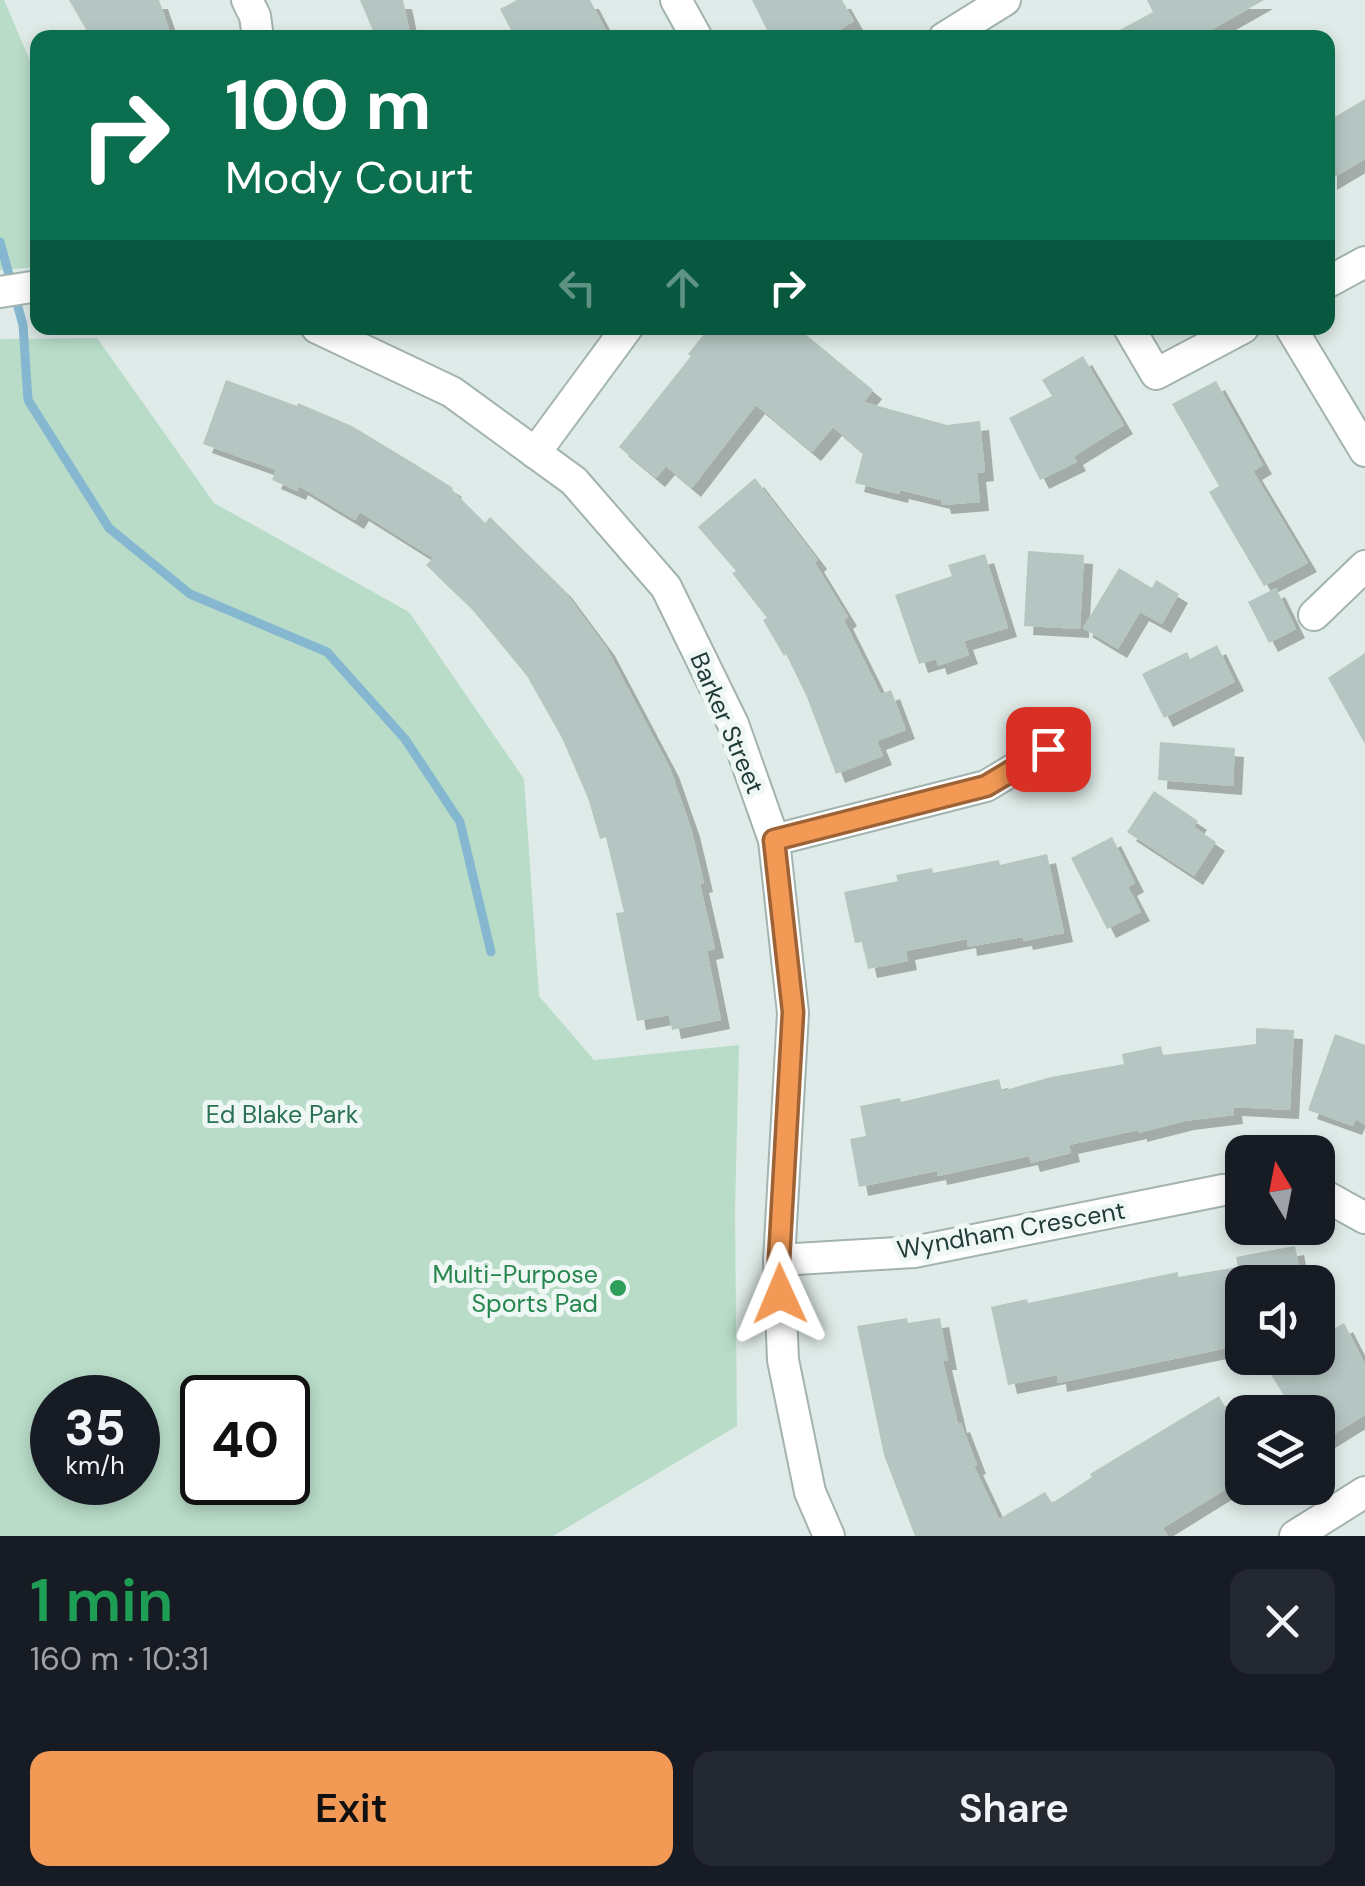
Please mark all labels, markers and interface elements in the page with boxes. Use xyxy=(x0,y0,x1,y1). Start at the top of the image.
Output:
text: 100 m xyxy=(225,60,431,151)
icon: right xyxy=(60,70,190,200)
text: Mody Court xyxy=(225,148,474,207)
icon: left xyxy=(550,260,605,315)
icon: ahead xyxy=(655,260,710,315)
icon: right xyxy=(760,260,815,315)
street label: Barker Street xyxy=(682,647,772,799)
pin xyxy=(1006,707,1091,792)
icon: arrive xyxy=(1021,722,1076,777)
park label: Ed Blake Park xyxy=(206,1098,359,1131)
north arrow xyxy=(1225,1135,1335,1245)
map controls xyxy=(1225,1135,1335,1505)
street label: Wyndham Crescent xyxy=(894,1194,1128,1266)
position arrow xyxy=(728,1242,832,1346)
place label: Multi-Purpose Sports Pad xyxy=(432,1258,598,1320)
button: sound xyxy=(1225,1265,1335,1375)
marker: Multi-Purpose Sports Pad xyxy=(607,1277,629,1299)
speed limit sign: 40 xyxy=(180,1375,310,1505)
text: 35 xyxy=(64,1395,126,1461)
button: layers xyxy=(1225,1395,1335,1505)
text: km/h xyxy=(65,1449,125,1482)
text: 1 min xyxy=(30,1561,173,1640)
button: close xyxy=(1230,1569,1335,1674)
text: 160 m · 10:31 xyxy=(30,1638,209,1680)
button: Exit xyxy=(30,1751,673,1866)
button: Share xyxy=(693,1751,1335,1866)

